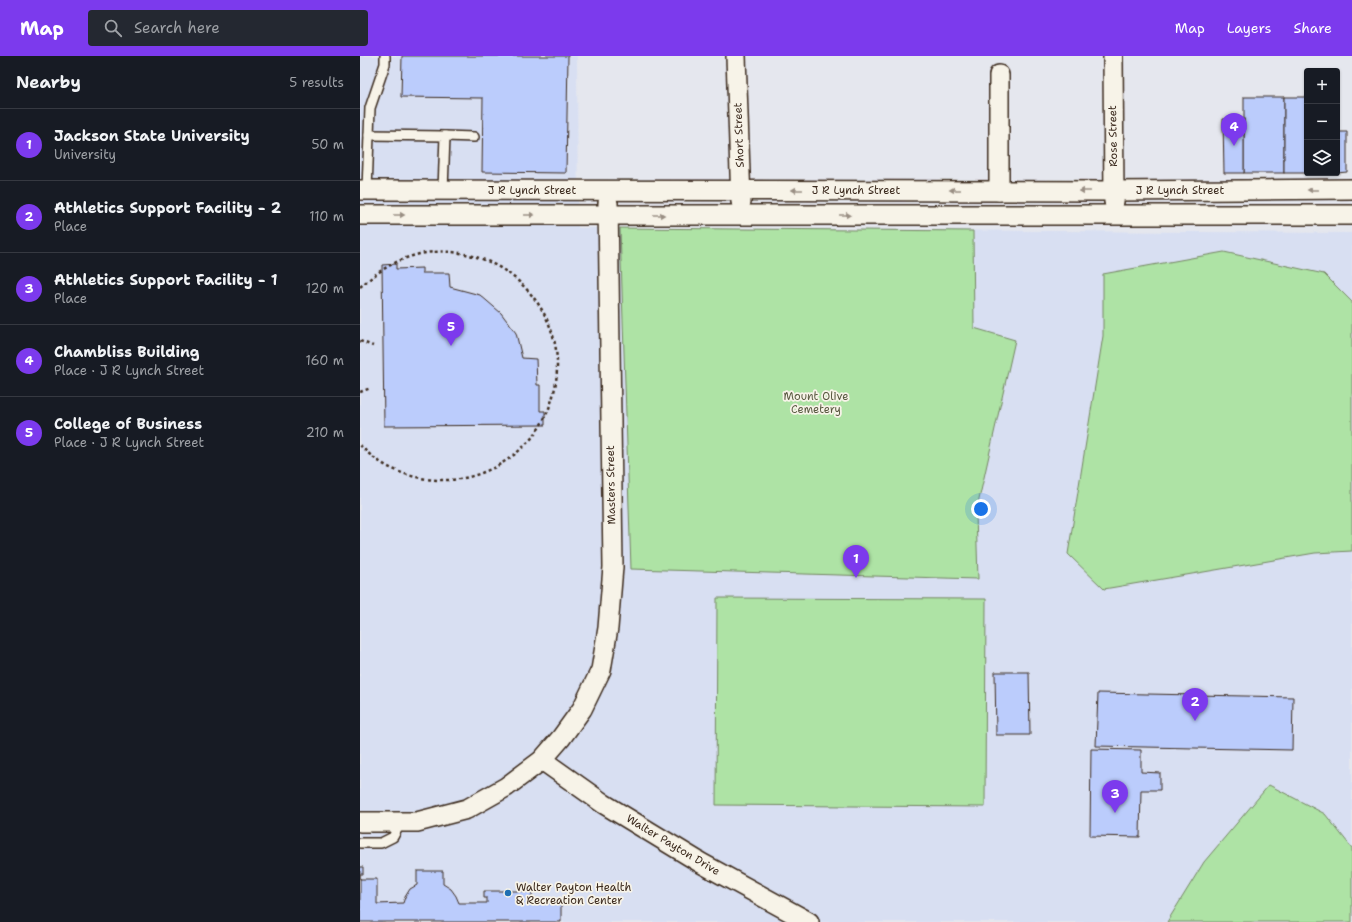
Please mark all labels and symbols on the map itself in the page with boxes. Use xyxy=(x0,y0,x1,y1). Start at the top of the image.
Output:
street label: Short Street xyxy=(730,102,748,168)
street label: Rose Street xyxy=(1105,105,1121,167)
pin: 4 xyxy=(1221,113,1247,146)
street label: J R Lynch Street xyxy=(488,183,576,198)
street label: J R Lynch Street xyxy=(812,183,900,198)
street label: J R Lynch Street xyxy=(1136,183,1224,198)
one-way arrow xyxy=(790,187,803,193)
one-way arrow xyxy=(949,187,961,194)
one-way arrow xyxy=(1306,187,1319,193)
one-way arrow xyxy=(1078,188,1091,194)
one-way arrow xyxy=(393,212,406,218)
one-way arrow xyxy=(523,212,536,218)
one-way arrow xyxy=(653,212,666,218)
one-way arrow xyxy=(839,212,852,218)
pin: 5 xyxy=(438,313,464,346)
park label: Mount Olive Cemetery xyxy=(784,389,848,417)
street label: Masters Street xyxy=(603,445,619,525)
your location xyxy=(971,499,991,519)
pin: 1 xyxy=(843,545,869,578)
pin: 2 xyxy=(1182,688,1208,721)
pin: 3 xyxy=(1102,780,1128,813)
street label: Walter Payton Drive xyxy=(623,811,723,879)
place label: Walter Payton Health & Recreation Center xyxy=(516,880,631,908)
marker: Walter Payton Health & Recreation Center xyxy=(503,888,513,898)

